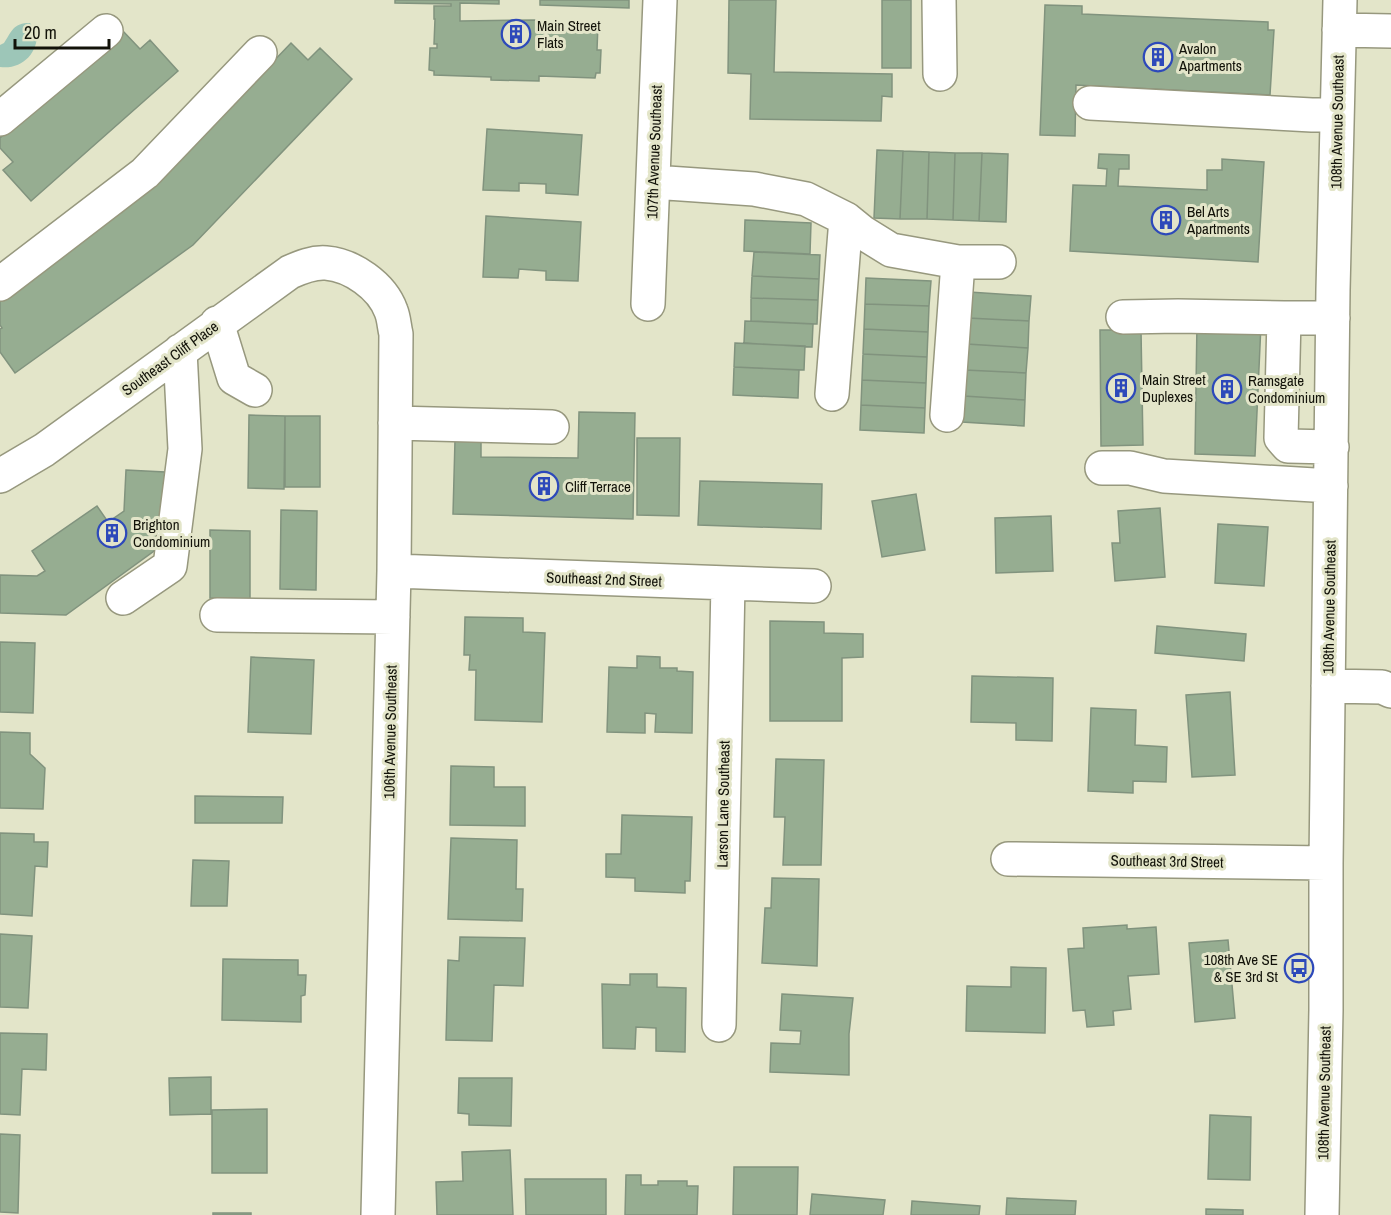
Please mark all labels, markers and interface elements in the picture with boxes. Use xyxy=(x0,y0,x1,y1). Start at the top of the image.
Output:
scale bar xyxy=(15,12,110,50)
place label: Main Street Flats xyxy=(537,15,601,53)
building icon: Main Street Flats xyxy=(500,18,532,50)
text: 20 m xyxy=(24,20,57,45)
place label: Avalon Apartments xyxy=(1178,38,1242,76)
building icon: Avalon Apartments xyxy=(1142,41,1174,73)
street label: 108th Avenue Southeast xyxy=(1325,54,1349,189)
street label: 107th Avenue Southeast xyxy=(641,84,667,219)
place label: Bel Arts Apartments xyxy=(1186,201,1250,239)
building icon: Bel Arts Apartments xyxy=(1150,204,1182,236)
street label: Southeast Cliff Place xyxy=(117,316,223,400)
place label: Main Street Duplexes xyxy=(1142,369,1206,407)
place label: Ramsgate Condominium xyxy=(1248,370,1325,408)
building icon: Main Street Duplexes xyxy=(1105,372,1137,404)
building icon: Ramsgate Condominium xyxy=(1211,373,1243,405)
building icon: Cliff Terrace xyxy=(528,470,560,502)
place label: Cliff Terrace xyxy=(565,476,631,497)
place label: Brighton Condominium xyxy=(133,514,210,552)
building icon: Brighton Condominium xyxy=(96,517,128,549)
street label: 108th Avenue Southeast xyxy=(1317,539,1341,674)
street label: Southeast 2nd Street xyxy=(546,566,663,592)
street label: 106th Avenue Southeast xyxy=(378,664,402,799)
street label: Larson Lane Southeast xyxy=(711,740,735,868)
street label: Southeast 3rd Street xyxy=(1110,850,1224,872)
place label: 108th Ave SE & SE 3rd St xyxy=(1204,949,1279,987)
bus stop icon: 108th Ave SE & SE 3rd St xyxy=(1283,952,1315,984)
street label: 108th Avenue Southeast xyxy=(1312,1025,1336,1160)

